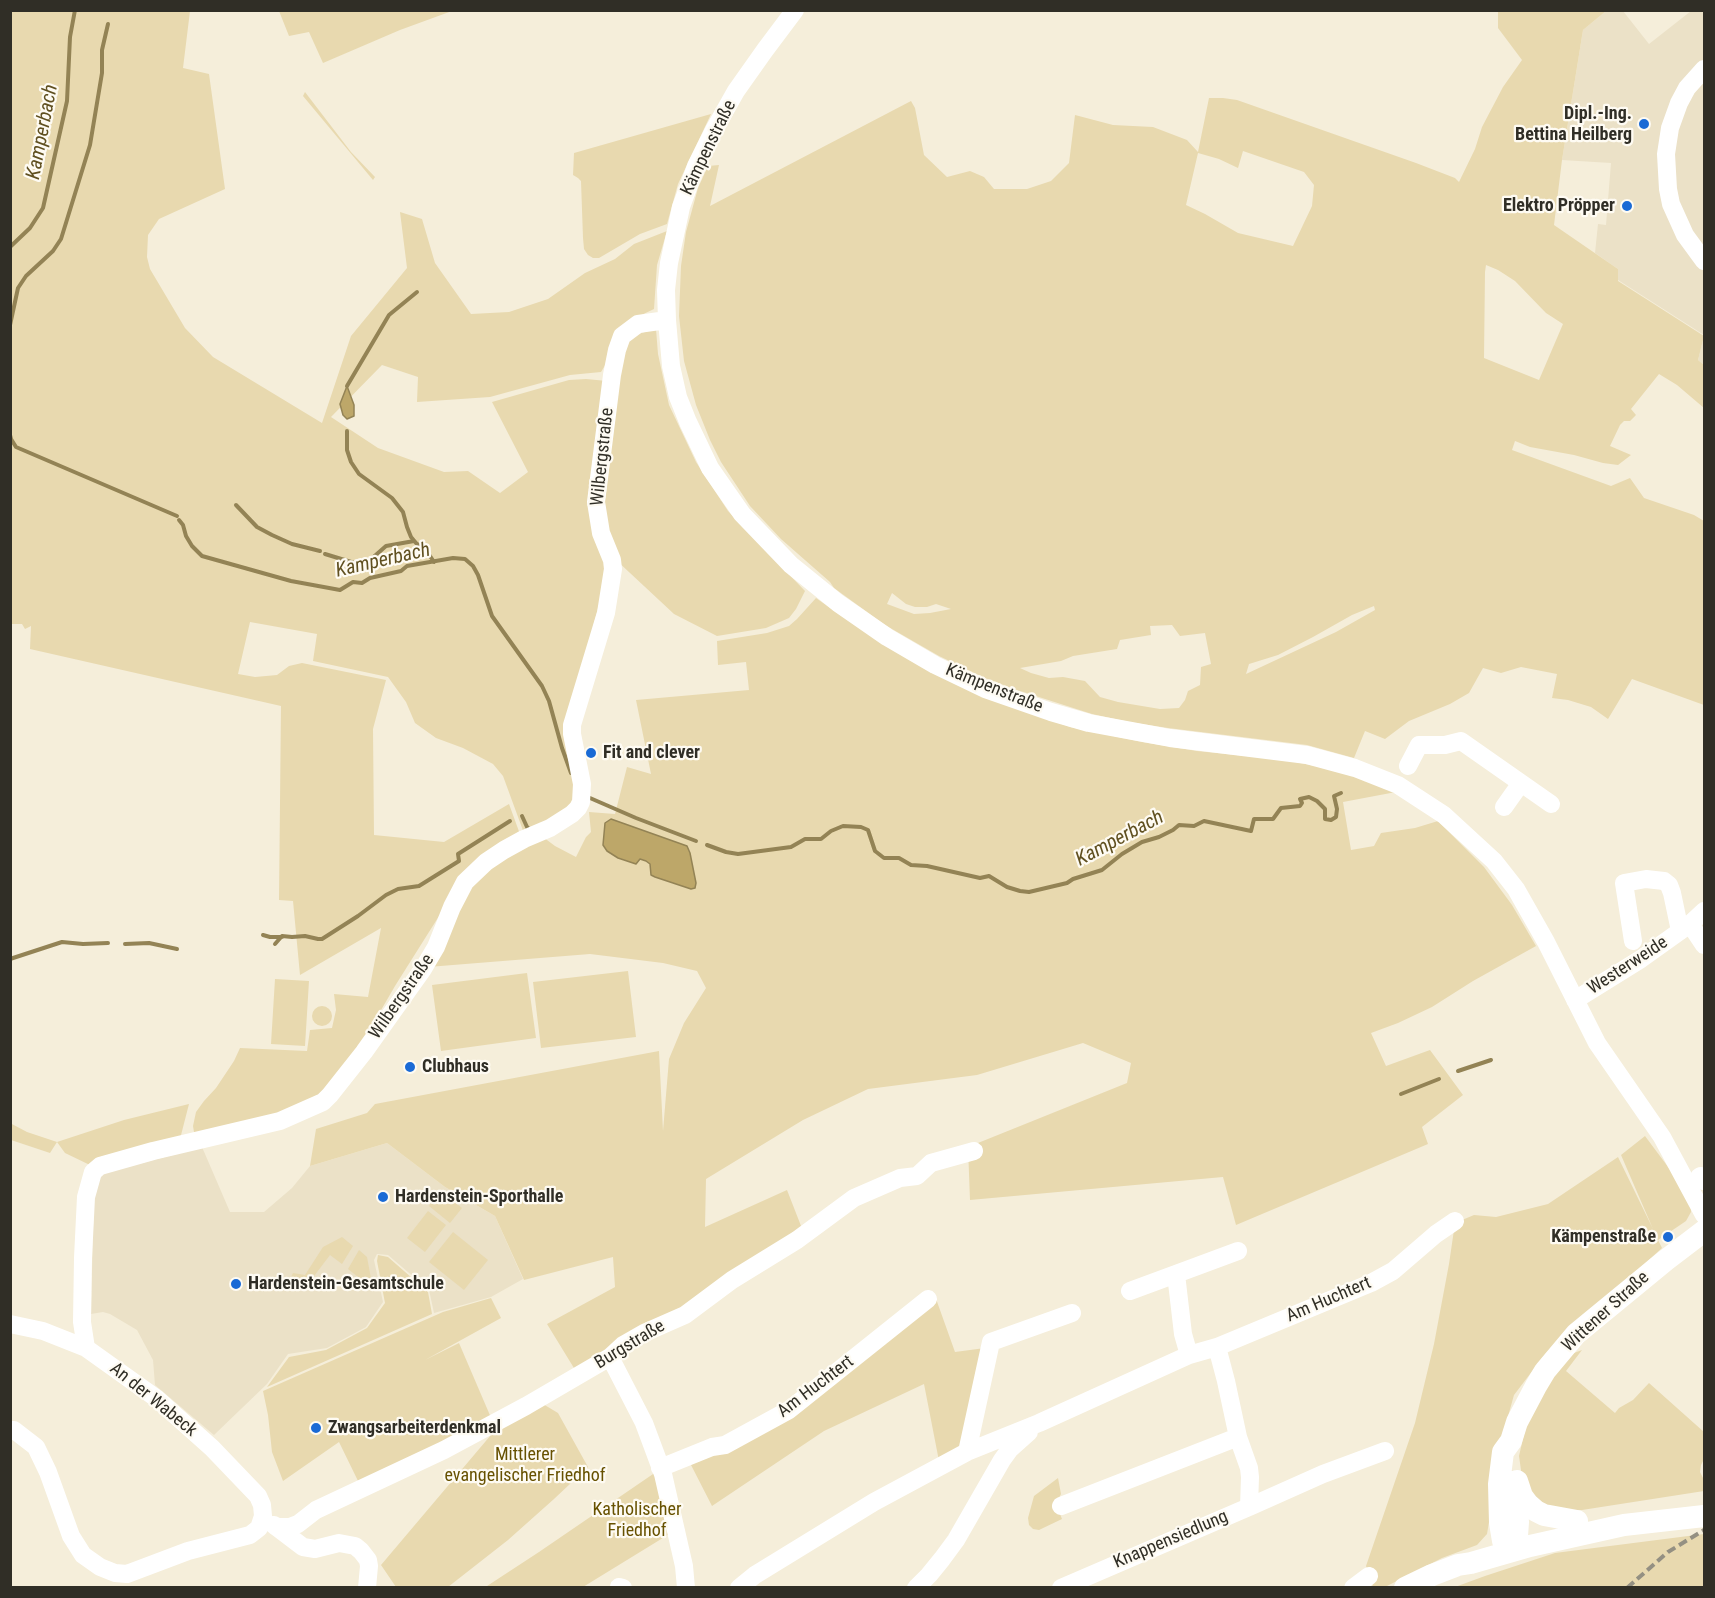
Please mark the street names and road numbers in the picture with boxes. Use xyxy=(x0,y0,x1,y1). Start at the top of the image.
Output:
street label: Kämpenstraße xyxy=(677,97,741,199)
street label: Wilbergstraße xyxy=(587,407,619,507)
street label: Kämpenstraße xyxy=(942,660,1046,718)
street label: Westerweide xyxy=(1584,932,1672,1000)
street label: Wilbergstraße xyxy=(365,950,439,1044)
street label: Wittener Straße xyxy=(1558,1267,1654,1357)
street label: Am Huchtert xyxy=(1283,1272,1375,1328)
street label: Burgstraße xyxy=(591,1316,669,1374)
street label: Am Huchtert xyxy=(774,1351,858,1423)
street label: An der Wabeck xyxy=(105,1358,201,1442)
street label: Knappensiedlung xyxy=(1111,1506,1231,1574)

